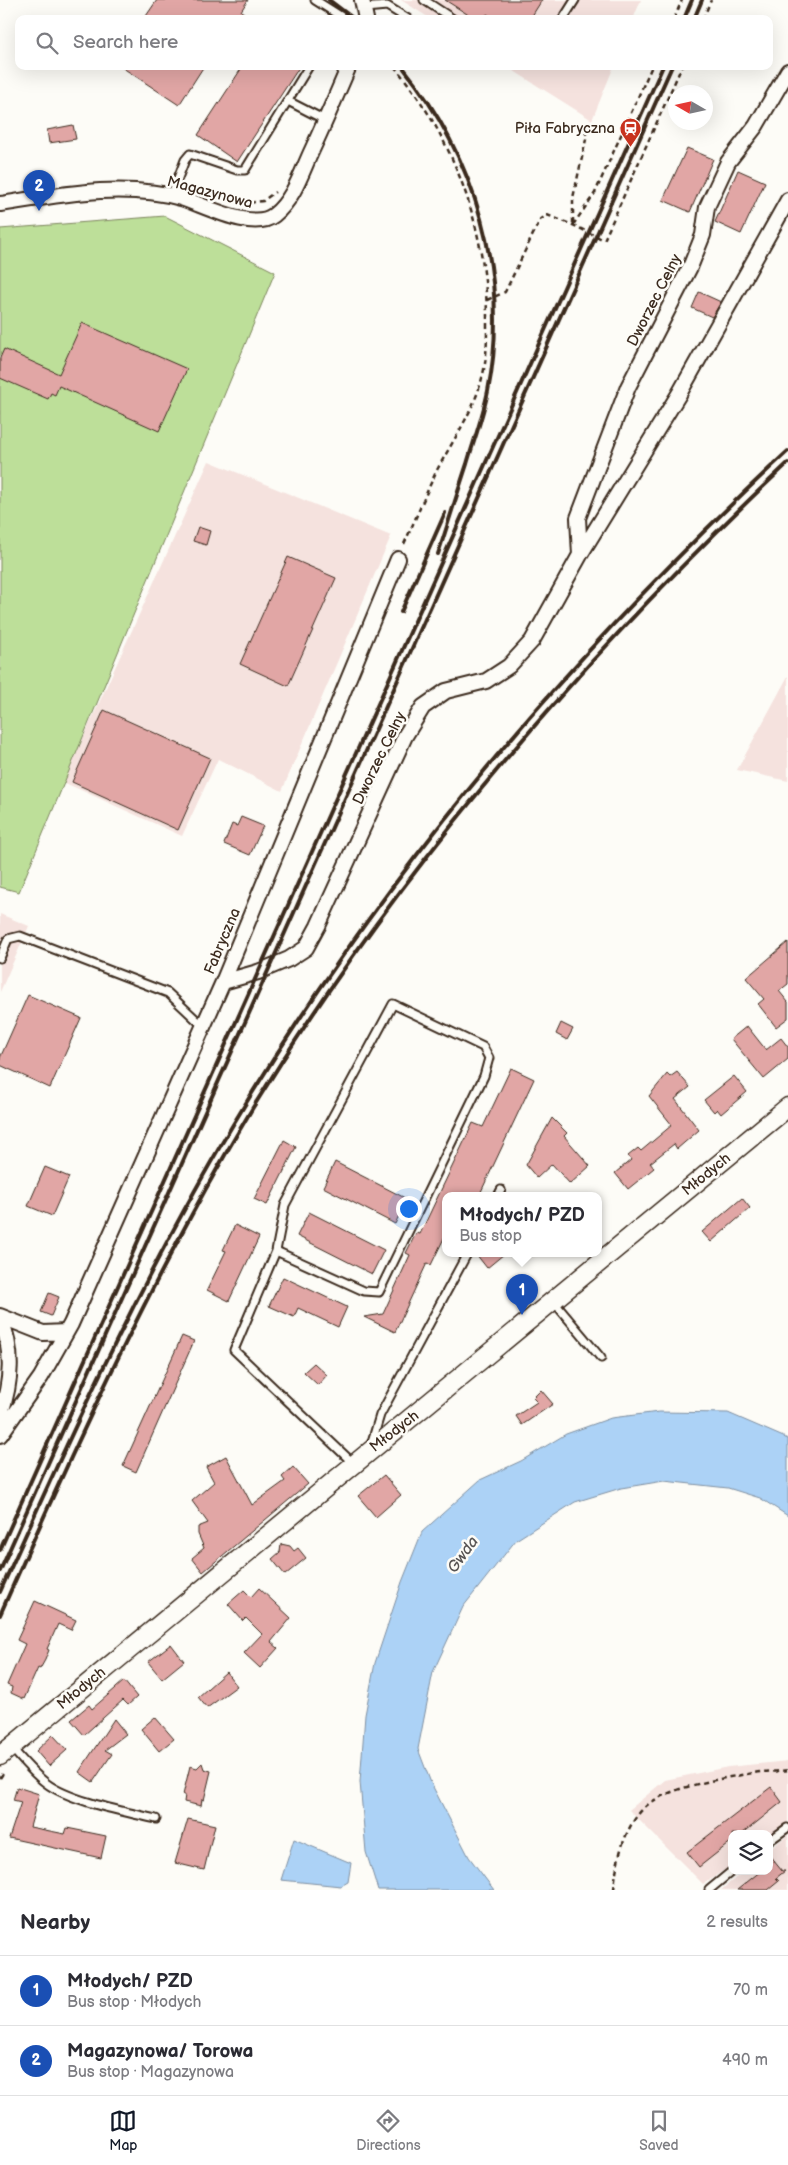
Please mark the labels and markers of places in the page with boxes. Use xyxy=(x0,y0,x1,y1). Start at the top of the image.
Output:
station icon: Piła Fabryczna xyxy=(619,116,643,147)
place label: Piła Fabryczna xyxy=(515,119,615,138)
pin: 2 xyxy=(23,170,55,211)
pin: 1 xyxy=(506,1274,538,1315)

